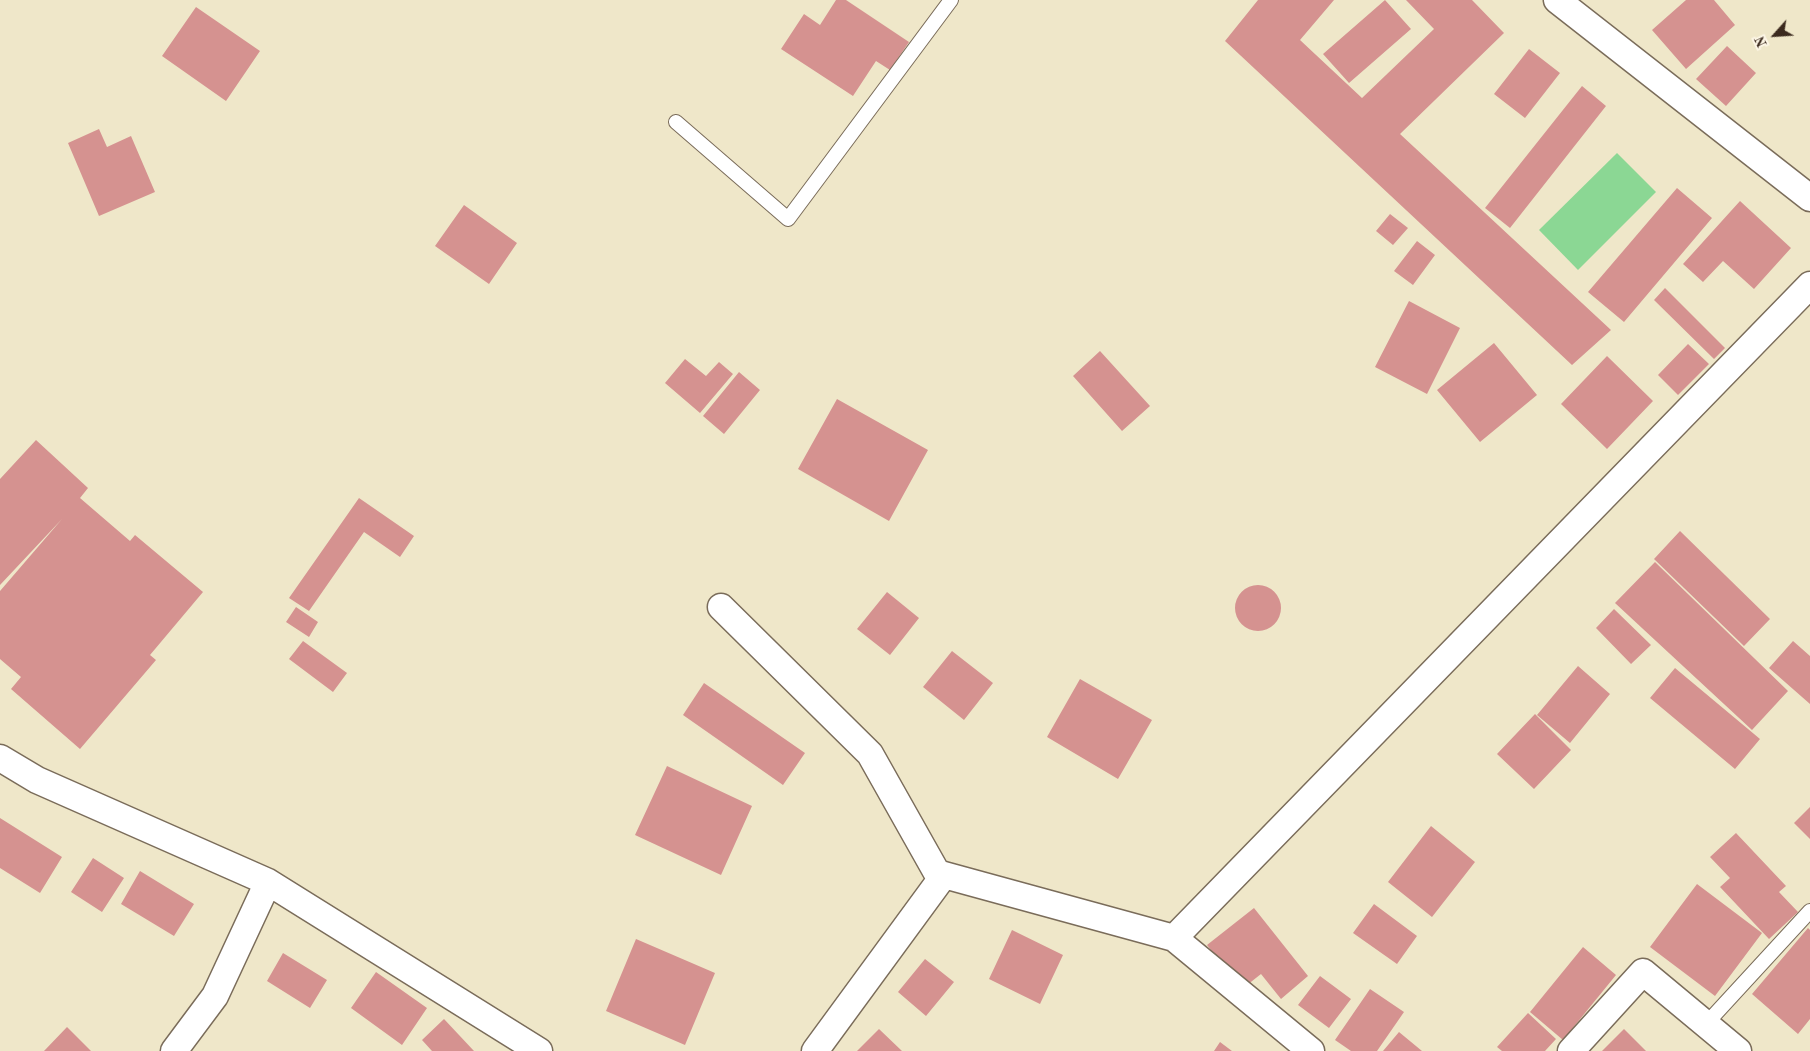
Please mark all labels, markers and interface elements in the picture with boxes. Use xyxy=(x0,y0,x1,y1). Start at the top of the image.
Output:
north arrow xyxy=(1750,10,1800,60)
text: N xyxy=(1753,34,1770,49)

